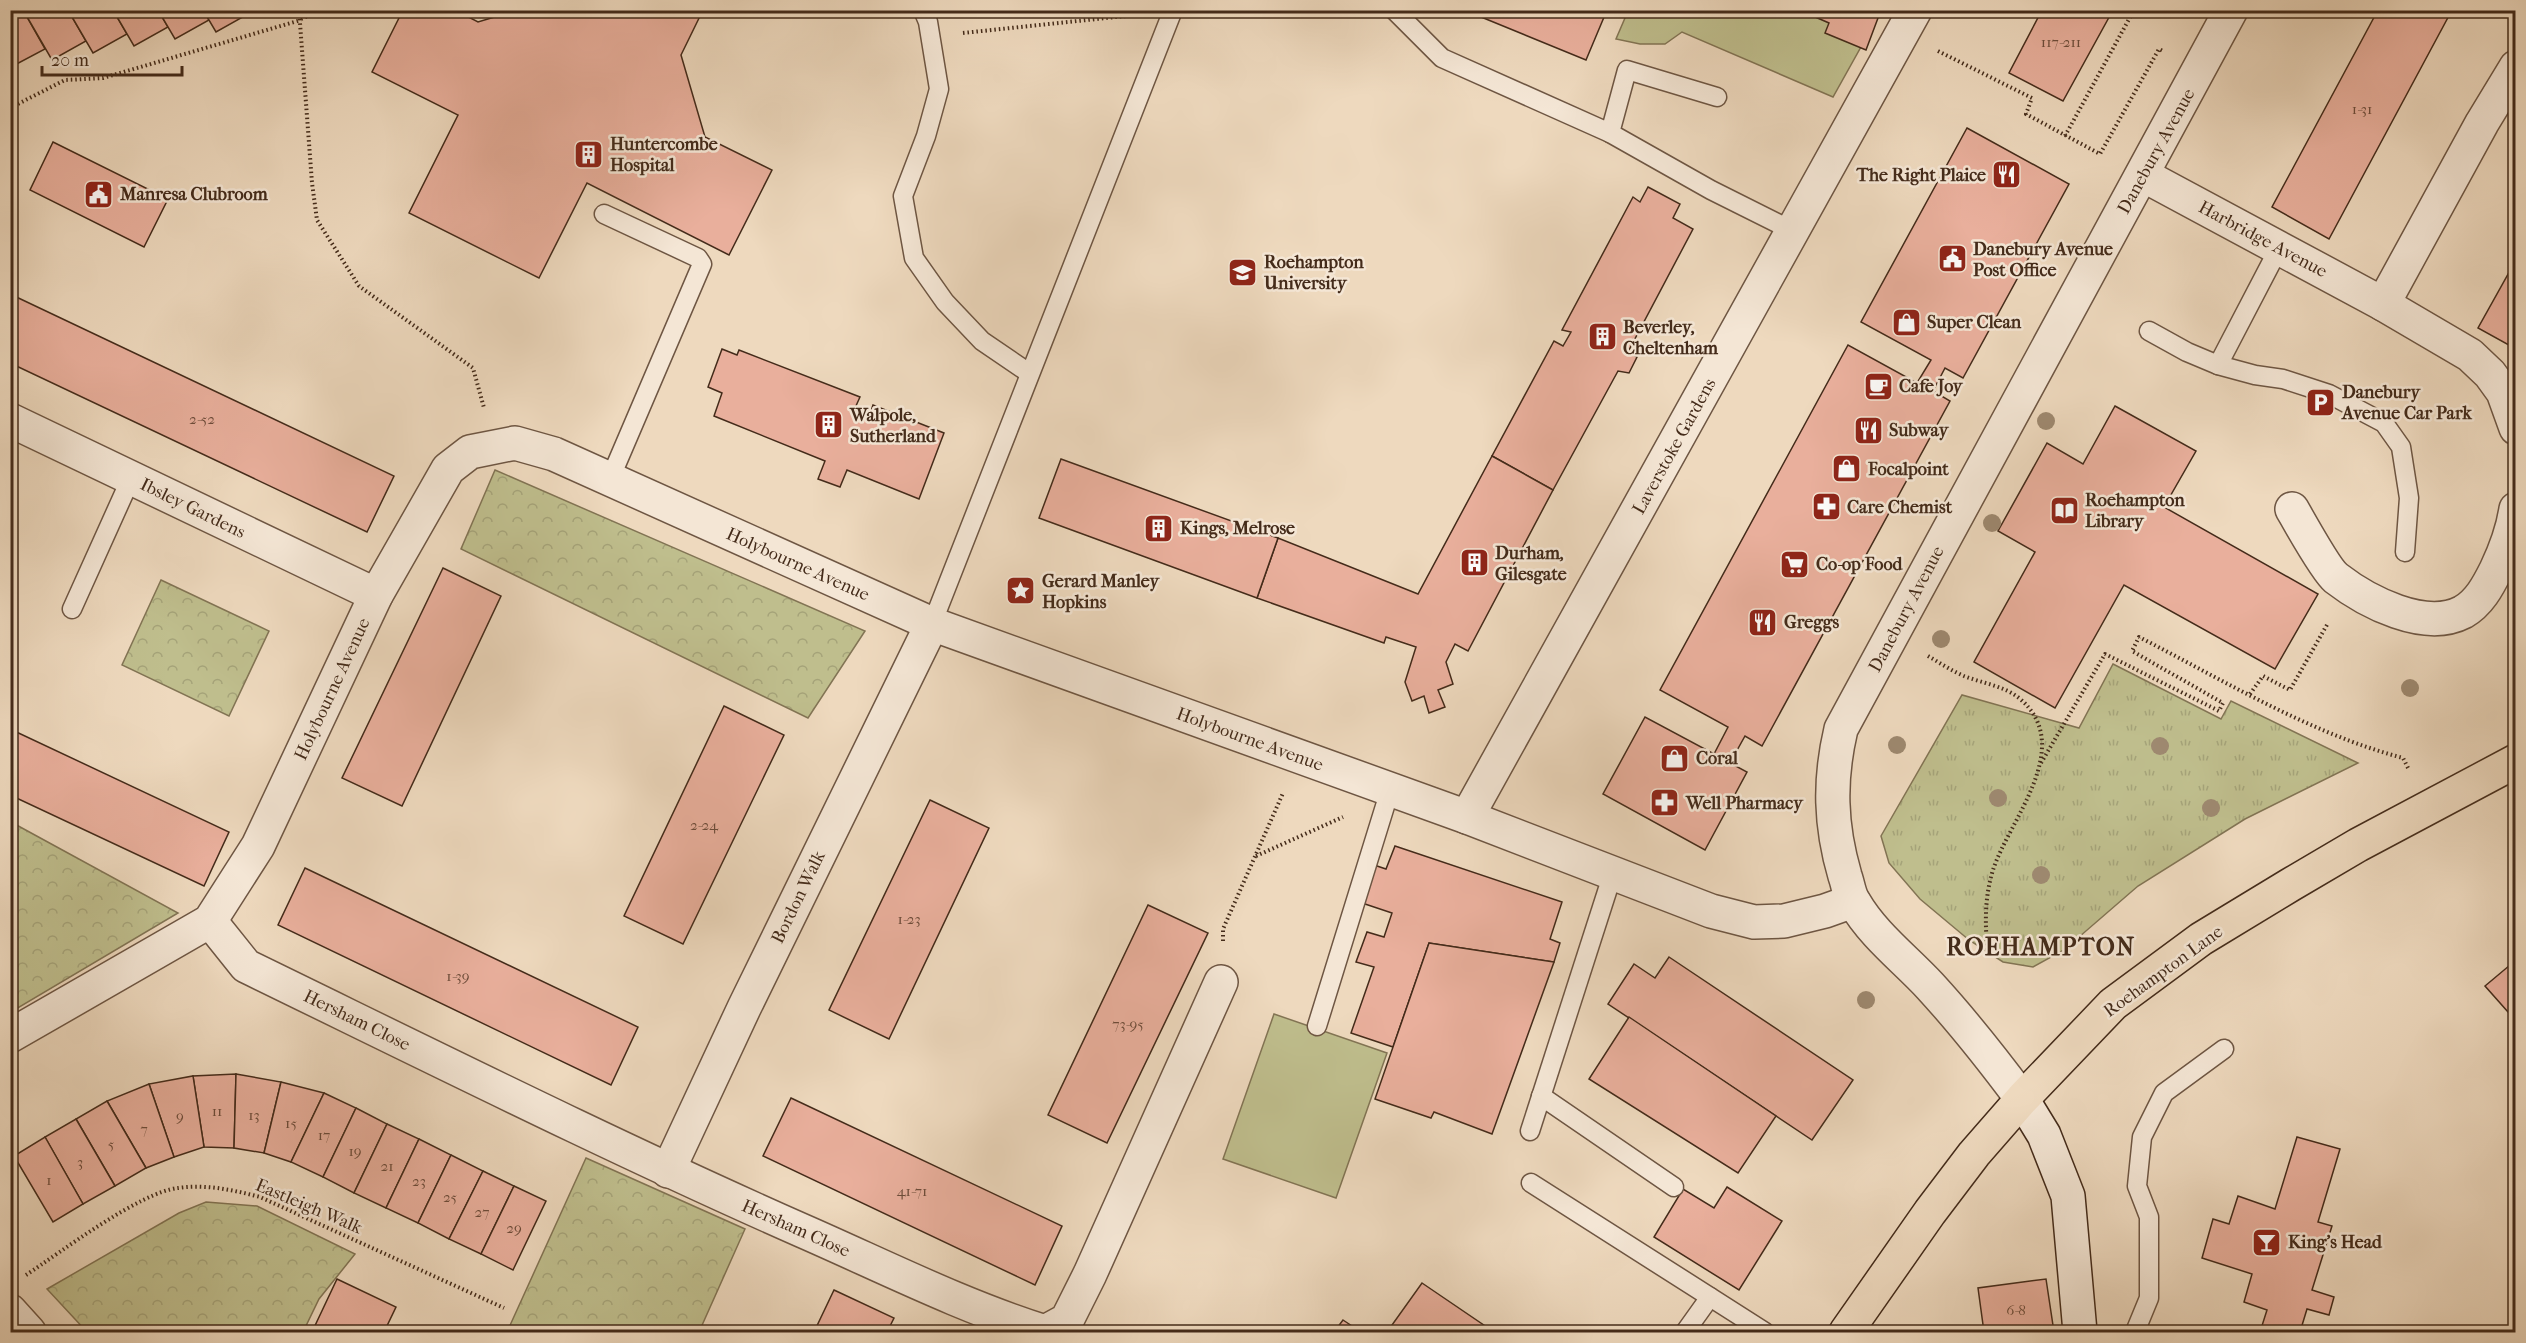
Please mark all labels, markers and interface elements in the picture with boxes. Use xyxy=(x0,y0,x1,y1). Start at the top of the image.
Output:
house number: 117-211 xyxy=(2041,33,2081,51)
scale bar xyxy=(42,39,182,77)
text: 20 m xyxy=(51,50,89,71)
street label: Danebury Avenue xyxy=(2113,85,2200,218)
house number: 1-31 xyxy=(2352,100,2372,118)
place label: Huntercombe Hospital xyxy=(610,134,718,176)
building icon: Huntercombe Hospital xyxy=(573,138,605,170)
restaurant icon: The Right Plaice xyxy=(1991,159,2023,191)
place label: The Right Plaice xyxy=(1855,165,1986,186)
public building icon: Manresa Clubroom xyxy=(83,178,115,210)
place label: Manresa Clubroom xyxy=(119,184,269,205)
street label: Harbridge Avenue xyxy=(2195,197,2331,282)
place label: Danebury Avenue Post Office xyxy=(1973,239,2113,281)
public building icon: Danebury Avenue Post Office xyxy=(1936,243,1968,275)
place label: Roehampton University xyxy=(1263,252,1364,294)
school or university icon: Roehampton University xyxy=(1227,256,1259,288)
shop icon: Super Clean xyxy=(1890,306,1922,338)
place label: Super Clean xyxy=(1927,312,2022,333)
place label: Beverley, Cheltenham xyxy=(1623,317,1719,359)
building icon: Beverley, Cheltenham xyxy=(1586,321,1618,353)
cafe icon: Cafe Joy xyxy=(1862,370,1894,402)
street label: Laverstoke Gardens xyxy=(1628,374,1721,518)
place label: Cafe Joy xyxy=(1899,376,1964,397)
place label: Danebury Avenue Car Park xyxy=(2341,382,2472,424)
parking icon: Danebury Avenue Car Park xyxy=(2305,386,2337,418)
place label: Walpole, Sutherland xyxy=(849,405,937,447)
building icon: Walpole, Sutherland xyxy=(813,409,845,441)
house number: 2-52 xyxy=(189,410,215,428)
restaurant icon: Subway xyxy=(1852,414,1884,446)
place label: Subway xyxy=(1889,420,1950,441)
shop icon: Focalpoint xyxy=(1831,453,1863,485)
place label: Focalpoint xyxy=(1867,459,1949,480)
street label: Ibsley Gardens xyxy=(137,474,249,543)
place label: Roehampton Library xyxy=(2085,490,2185,532)
pharmacy icon: Care Chemist xyxy=(1810,491,1842,523)
library icon: Roehampton Library xyxy=(2048,494,2080,526)
place label: Care Chemist xyxy=(1847,497,1953,518)
building icon: Kings, Melrose xyxy=(1143,512,1175,544)
place label: Kings, Melrose xyxy=(1180,518,1295,539)
street label: Holybourne Avenue xyxy=(723,523,873,606)
street label: Danebury Avenue xyxy=(1864,542,1949,676)
place label: Durham, Gilesgate xyxy=(1495,543,1567,585)
building icon: Durham, Gilesgate xyxy=(1458,547,1490,579)
supermarket icon: Co-op Food xyxy=(1779,548,1811,580)
place label: Co-op Food xyxy=(1816,554,1904,575)
place label: Gerard Manley Hopkins xyxy=(1042,571,1160,613)
place icon: Gerard Manley Hopkins xyxy=(1005,575,1037,607)
restaurant icon: Greggs xyxy=(1747,606,1779,638)
place label: Greggs xyxy=(1784,612,1839,633)
street label: Holybourne Avenue xyxy=(290,615,375,764)
street label: Holybourne Avenue xyxy=(1174,703,1326,776)
shop icon: Coral xyxy=(1659,742,1691,774)
place label: Coral xyxy=(1696,748,1739,769)
pharmacy icon: Well Pharmacy xyxy=(1649,787,1681,819)
place label: Well Pharmacy xyxy=(1685,793,1804,814)
house number: 2-24 xyxy=(690,816,719,834)
street label: Bordon Walk xyxy=(767,847,830,947)
house number: 1-23 xyxy=(897,910,921,928)
street label: Roehampton Lane xyxy=(2100,921,2227,1022)
district label: ROEHAMPTON xyxy=(1946,933,2136,961)
house number: 1-39 xyxy=(446,967,470,985)
street label: Hersham Close xyxy=(300,986,414,1055)
house number: 73-95 xyxy=(1112,1015,1144,1033)
house number: 11 xyxy=(212,1102,222,1120)
house number: 13 xyxy=(248,1106,260,1124)
house number: 9 xyxy=(176,1107,184,1125)
house number: 15 xyxy=(285,1114,297,1132)
house number: 7 xyxy=(140,1120,148,1138)
house number: 17 xyxy=(318,1126,330,1144)
house number: 5 xyxy=(108,1135,114,1153)
house number: 19 xyxy=(348,1142,362,1160)
house number: 3 xyxy=(77,1153,83,1171)
house number: 21 xyxy=(380,1157,394,1175)
house number: 1 xyxy=(46,1171,52,1189)
house number: 23 xyxy=(412,1172,426,1190)
street label: Eastleigh Walk xyxy=(252,1175,366,1239)
house number: 41-71 xyxy=(897,1182,927,1200)
house number: 25 xyxy=(443,1188,457,1206)
street label: Hersham Close xyxy=(739,1195,853,1262)
house number: 27 xyxy=(475,1203,489,1221)
house number: 29 xyxy=(506,1219,522,1237)
bar icon: King's Head xyxy=(2251,1226,2283,1258)
place label: King's Head xyxy=(2288,1232,2383,1253)
house number: 6-8 xyxy=(2006,1301,2026,1319)

